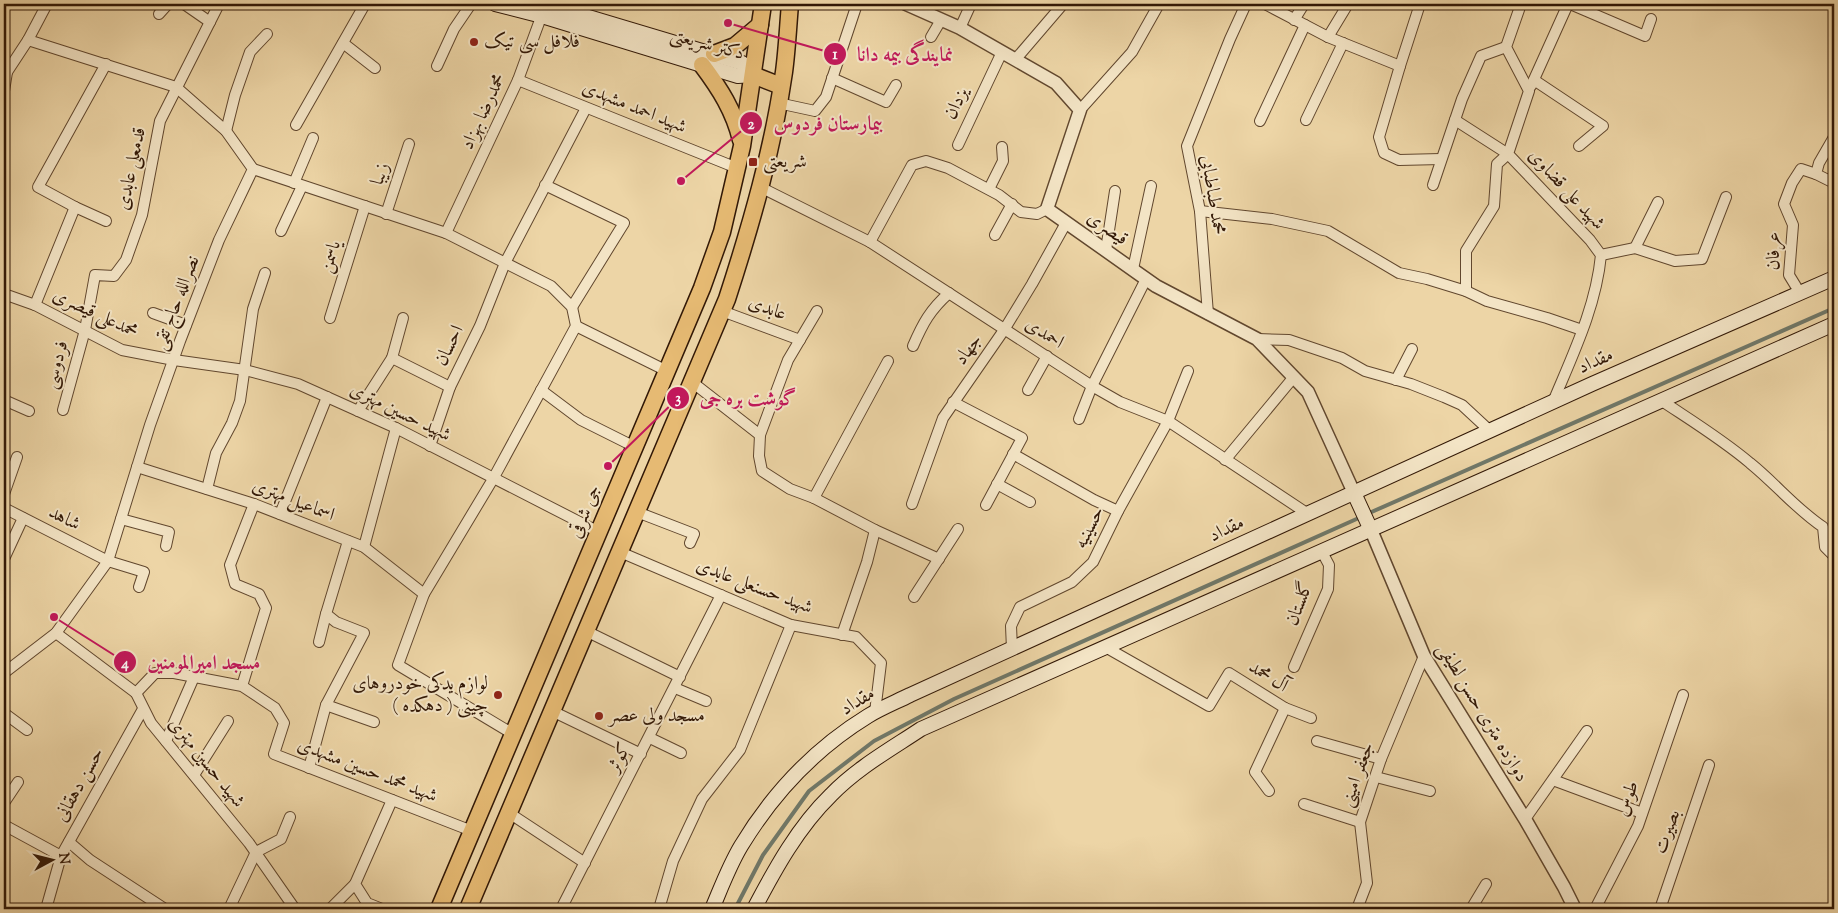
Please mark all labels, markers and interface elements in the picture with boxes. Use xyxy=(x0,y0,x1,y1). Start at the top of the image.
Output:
street label: دکتر شریعتی xyxy=(667,22,747,68)
place label: فلافل سی تیک xyxy=(484,29,580,56)
marker: فلافل سی تیک xyxy=(468,36,480,48)
callout: نمایندگی بیمه دانا xyxy=(822,36,963,71)
text: نمایندگی بیمه دانا xyxy=(857,39,953,71)
text: 1 xyxy=(832,45,838,66)
street label: محمدرضا بهزاد xyxy=(455,69,514,155)
street label: شهید احمد مشهدی xyxy=(578,75,690,141)
street label: یزدان xyxy=(938,82,977,125)
callout: بیمارستان فردوس xyxy=(739,106,893,141)
text: بیمارستان فردوس xyxy=(773,111,883,140)
text: 2 xyxy=(747,115,755,136)
street label: قدمعلی عابدی xyxy=(110,125,154,213)
street label: شهید علی قضاوی xyxy=(1521,143,1611,237)
place label: شریعتی xyxy=(763,149,807,176)
street label: محمد طباطبایی xyxy=(1192,153,1232,237)
marker: شریعتی xyxy=(747,156,759,168)
street label: زیبا xyxy=(365,159,397,189)
street label: قیصری xyxy=(1081,205,1133,253)
street label: عرفان xyxy=(1761,232,1788,270)
street label: یاسمن xyxy=(313,236,349,277)
street label: نصرالله حاج تقی xyxy=(147,252,209,355)
street label: محمدعلی قیصری xyxy=(48,282,143,346)
street label: عابدی xyxy=(744,290,790,328)
street label: احمدی xyxy=(1019,312,1069,356)
street label: احسان xyxy=(429,321,471,371)
street label: جهاد xyxy=(948,329,990,371)
street label: فردوسی xyxy=(38,338,76,392)
street label: مقداد xyxy=(1574,342,1618,382)
street label: شهید حسین مهتری xyxy=(345,377,455,449)
callout: گوشت بره جی xyxy=(665,381,806,416)
text: گوشت بره جی xyxy=(699,386,796,415)
text: 3 xyxy=(675,389,681,410)
street label: اسماعیل مهتری xyxy=(248,473,338,529)
street label: جی شرقی xyxy=(563,481,609,543)
street label: شاهد xyxy=(43,500,85,538)
street label: حسینیه xyxy=(1068,502,1112,554)
street label: مقداد xyxy=(1205,510,1249,550)
street label: شهید حسنعلی عابدی xyxy=(692,552,816,622)
street label: گلستان xyxy=(1279,578,1321,630)
street label: دوازده متری حسن لطیفی xyxy=(1430,638,1534,788)
callout: مسجد امیرالمومنین xyxy=(113,645,270,680)
text: مسجد امیرالمومنین xyxy=(148,650,260,679)
text: 4 xyxy=(120,654,129,675)
street label: آل محمد xyxy=(1243,654,1295,701)
place label: لوازم یدکی خودروهای چینی ( دهکده ) xyxy=(352,671,488,720)
street label: مقداد xyxy=(835,681,881,723)
marker: لوازم یدکی خودروهای چینی ( دهکده ) xyxy=(492,689,504,701)
place label: مسجد ولی عصر xyxy=(607,703,705,730)
marker: مسجد ولی عصر xyxy=(593,710,605,722)
street label: شهید حسین مهتری xyxy=(161,712,251,814)
street label: شهید محمد حسین مشهدی xyxy=(293,732,441,810)
street label: کوثر xyxy=(600,738,639,780)
street label: جعفر امینی xyxy=(1334,739,1382,811)
street label: حسن دهقانی xyxy=(48,743,112,827)
street label: طوس xyxy=(1609,777,1647,821)
street label: بصیرت xyxy=(1648,806,1688,858)
north arrow xyxy=(28,836,78,886)
text: N xyxy=(52,852,74,865)

